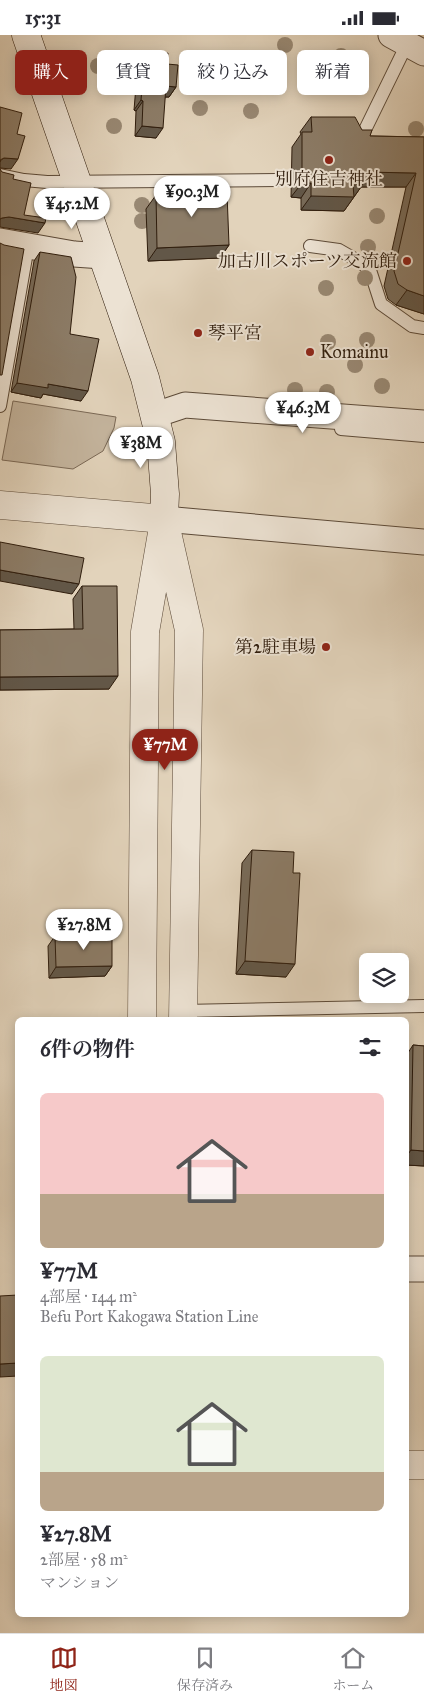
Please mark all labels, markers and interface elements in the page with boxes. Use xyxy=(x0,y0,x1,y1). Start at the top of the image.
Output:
text: 15:31 xyxy=(25,6,61,29)
chip: 購入 xyxy=(15,50,87,95)
chip: 賃貸 xyxy=(97,50,169,95)
chip: 絞り込み xyxy=(179,50,287,95)
chip: 新着 xyxy=(297,50,369,95)
marker: 別府住吉神社 xyxy=(323,154,335,166)
place label: 別府住吉神社 xyxy=(275,168,383,190)
pin: ¥90.3M xyxy=(151,175,233,218)
text: ¥90.3M xyxy=(165,182,219,201)
pin: ¥45.2M xyxy=(31,187,113,230)
text: ¥45.2M xyxy=(45,194,99,213)
place label: 加古川スポーツ交流館 xyxy=(218,250,397,272)
marker: 加古川スポーツ交流館 xyxy=(401,255,413,267)
place label: 琴平宮 xyxy=(208,322,262,344)
marker: 琴平宮 xyxy=(192,327,204,339)
place label: Komainu xyxy=(320,341,389,363)
marker: Komainu xyxy=(304,346,316,358)
pin: ¥46.3M xyxy=(262,391,344,434)
text: ¥46.3M xyxy=(276,398,330,417)
pin: ¥38M xyxy=(111,427,171,469)
text: ¥38M xyxy=(120,433,162,452)
place label: 第2駐車場 xyxy=(235,636,316,658)
marker: 第2駐車場 xyxy=(320,641,332,653)
pin: ¥77M xyxy=(135,729,195,771)
text: ¥77M xyxy=(143,735,187,754)
pin: ¥27.8M xyxy=(43,909,125,951)
text: ¥27.8M xyxy=(57,915,111,934)
map controls xyxy=(359,953,409,1003)
button: layers xyxy=(359,953,409,1003)
icon: filters xyxy=(356,1033,384,1061)
text: 6件の物件 xyxy=(40,1036,135,1062)
icon: home xyxy=(167,1126,257,1216)
text: ¥77M xyxy=(40,1258,98,1284)
text: 4部屋 · 144 m² xyxy=(40,1287,137,1306)
text: Befu Port Kakogawa Station Line xyxy=(40,1307,258,1326)
icon: home xyxy=(167,1389,257,1479)
text: ¥27.8M xyxy=(40,1521,112,1547)
text: 2部屋 · 58 m² xyxy=(40,1550,128,1569)
text: マンション xyxy=(40,1573,119,1592)
tab: 地図 xyxy=(50,1644,78,1694)
tab: 保存済み xyxy=(177,1644,233,1694)
tab: ホーム xyxy=(332,1644,374,1694)

